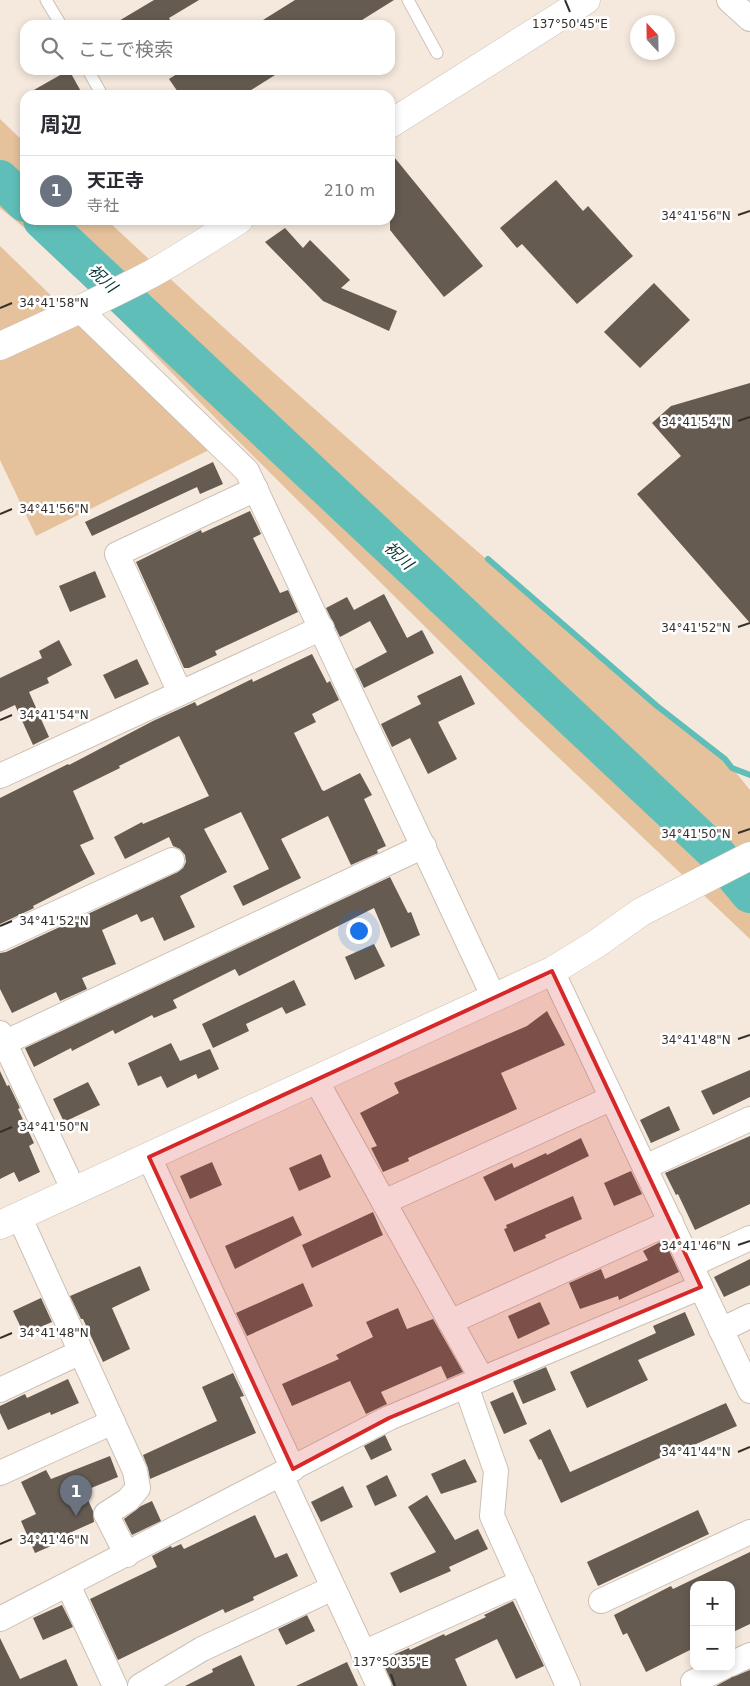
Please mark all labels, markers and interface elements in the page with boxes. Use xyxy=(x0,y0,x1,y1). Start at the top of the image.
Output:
north arrow xyxy=(630,15,675,60)
text: 137°50'45"E xyxy=(532,17,608,31)
search box xyxy=(20,20,395,75)
icon: search xyxy=(38,34,66,62)
text: ここで検索 xyxy=(78,38,173,60)
text: 周辺 xyxy=(40,113,82,137)
text: 天正寺 xyxy=(87,169,144,191)
text: 1 xyxy=(50,181,62,200)
text: 210 m xyxy=(324,181,375,200)
text: 寺社 xyxy=(87,196,119,215)
text: 34°41'56"N xyxy=(661,209,731,223)
water label: 祝川 xyxy=(84,261,122,298)
text: 34°41'58"N xyxy=(19,296,89,310)
text: 34°41'54"N xyxy=(661,415,731,429)
text: 34°41'56"N xyxy=(19,502,89,516)
water label: 祝川 xyxy=(380,538,418,575)
text: 34°41'52"N xyxy=(661,621,731,635)
text: 34°41'54"N xyxy=(19,708,89,722)
text: 34°41'50"N xyxy=(661,827,731,841)
text: 34°41'52"N xyxy=(19,914,89,928)
your location xyxy=(346,918,372,944)
text: 34°41'48"N xyxy=(661,1033,731,1047)
text: 34°41'50"N xyxy=(19,1120,89,1134)
text: 34°41'46"N xyxy=(661,1239,731,1253)
text: 34°41'48"N xyxy=(19,1326,89,1340)
text: 34°41'44"N xyxy=(661,1445,731,1459)
pin: 1 xyxy=(60,1475,92,1516)
text: 34°41'46"N xyxy=(19,1533,89,1547)
map controls xyxy=(690,1581,735,1671)
button: + xyxy=(690,1581,735,1626)
button: − xyxy=(690,1626,735,1671)
text: 137°50'35"E xyxy=(353,1655,429,1669)

